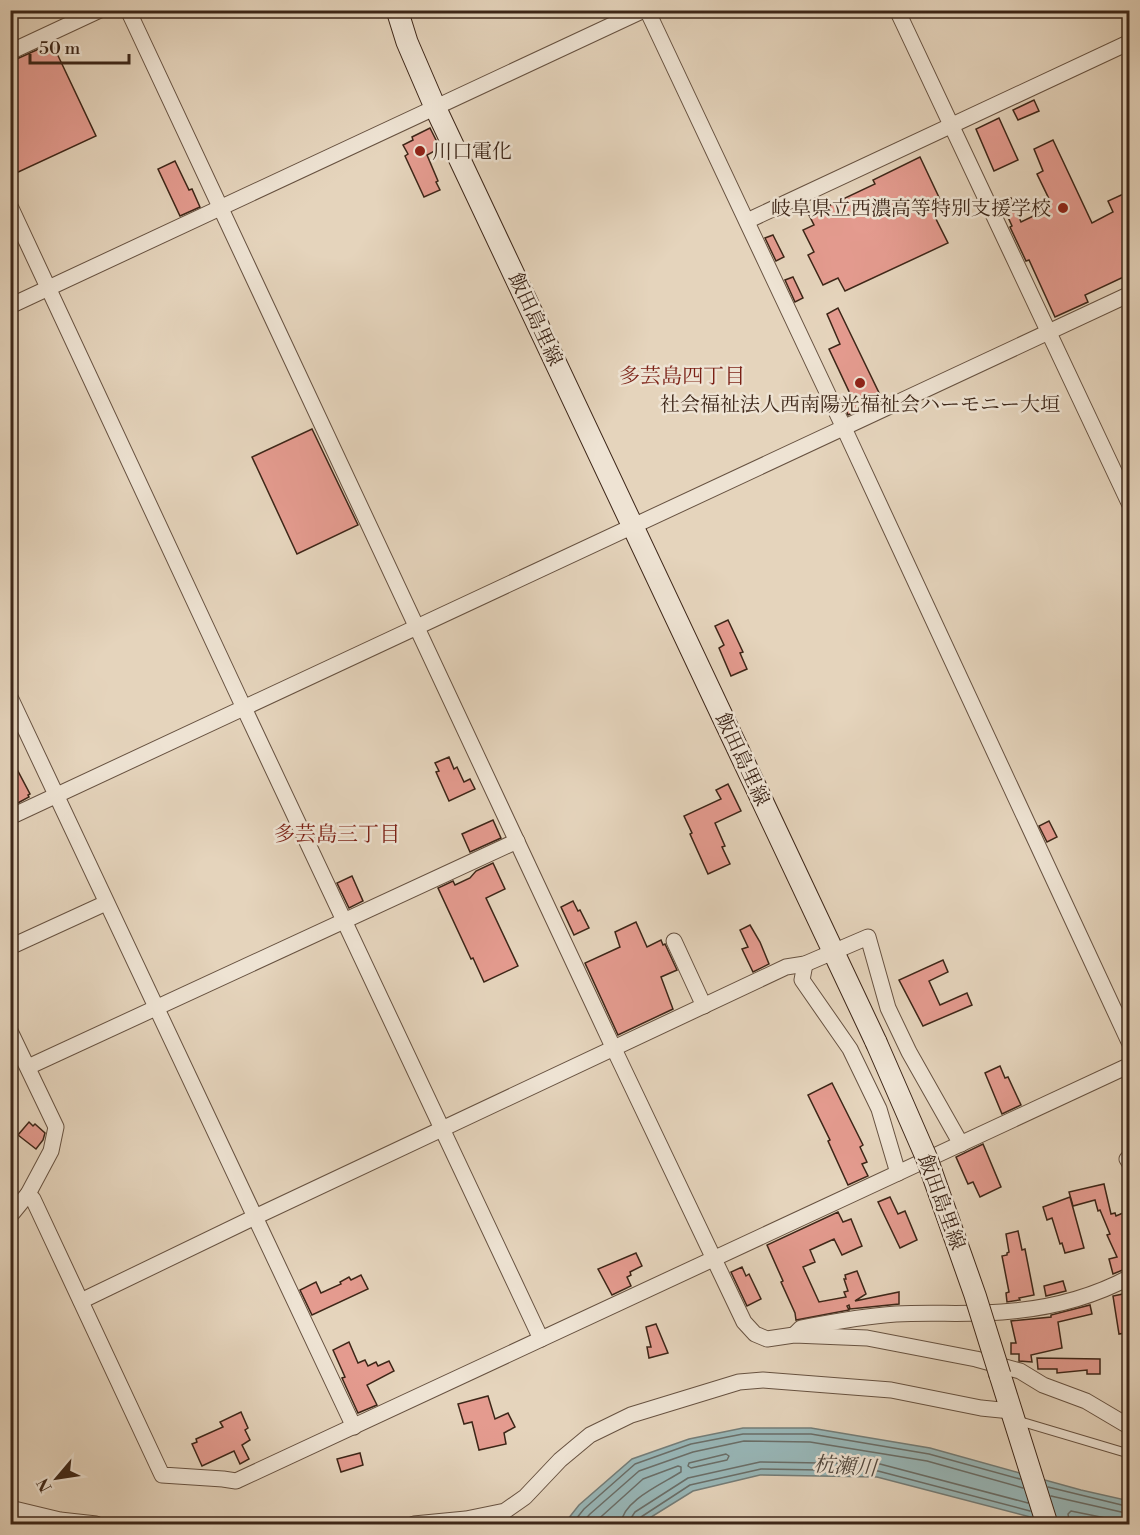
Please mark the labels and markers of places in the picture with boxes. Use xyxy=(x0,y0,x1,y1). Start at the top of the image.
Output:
place label: 川口電化 xyxy=(432,140,512,165)
marker: 川口電化 xyxy=(413,144,427,158)
place label: 岐阜県立西濃高等特別支援学校 xyxy=(771,197,1051,222)
marker: 岐阜県立西濃高等特別支援学校 xyxy=(1056,201,1070,215)
marker: 社会福祉法人西南陽光福祉会ハーモニー大垣 xyxy=(853,376,867,390)
place label: 社会福祉法人西南陽光福祉会ハーモニー大垣 xyxy=(660,393,1060,418)

